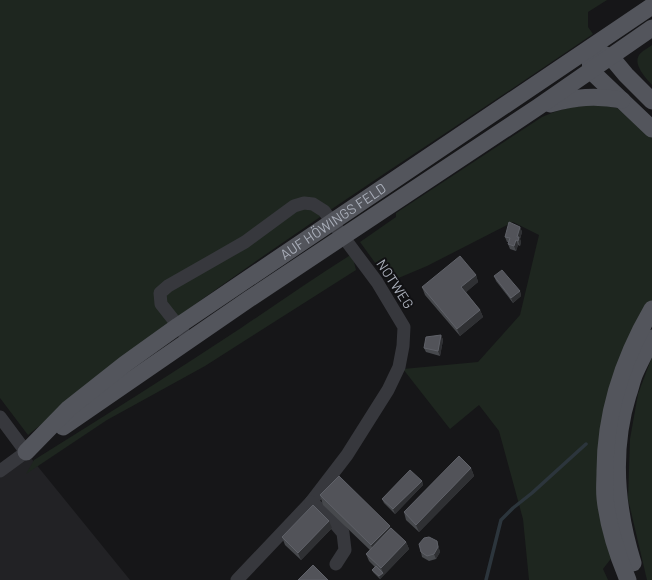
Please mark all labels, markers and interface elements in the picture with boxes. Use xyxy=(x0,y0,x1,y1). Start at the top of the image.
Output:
street label: AUF HÖWINGS FELD xyxy=(277,179,389,263)
street label: NOTWEG xyxy=(373,256,418,311)

